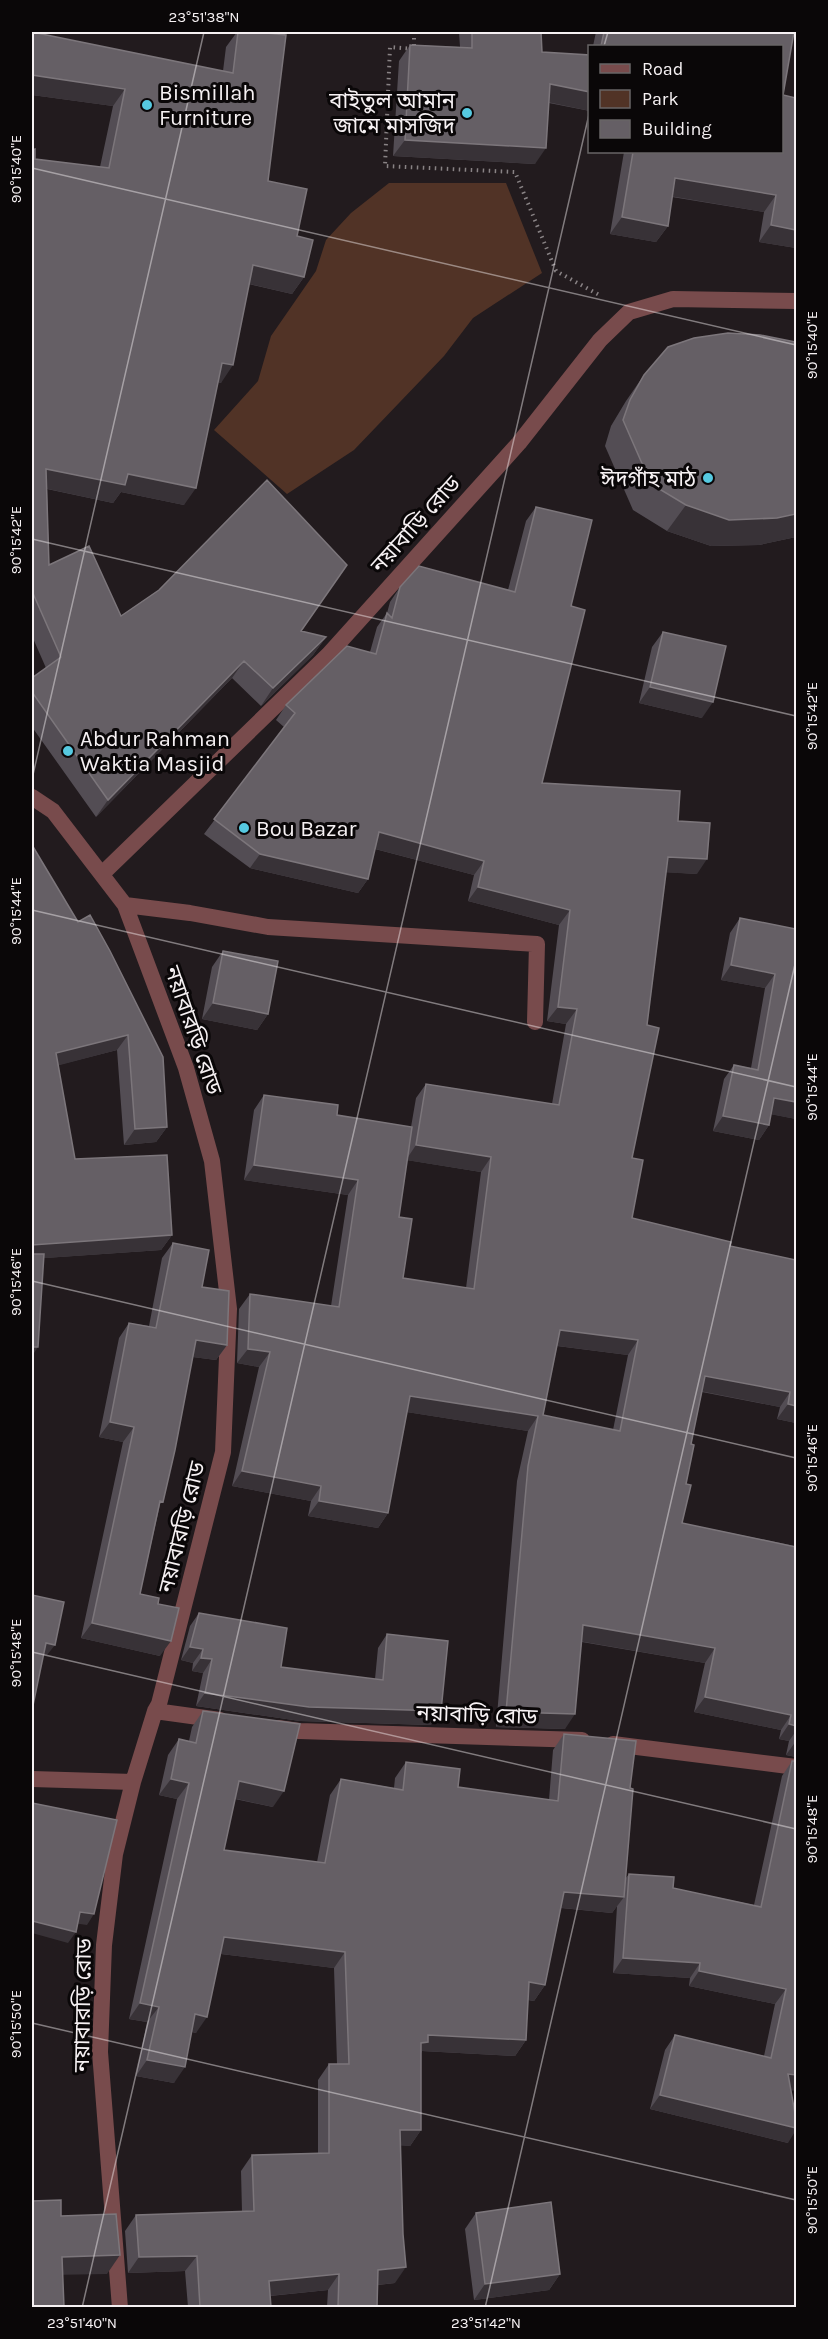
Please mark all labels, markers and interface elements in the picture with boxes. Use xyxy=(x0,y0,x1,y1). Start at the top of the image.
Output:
text: 23°51'38"N xyxy=(168,8,240,26)
legend xyxy=(588,45,783,153)
text: Road xyxy=(642,58,683,80)
place label: Bismillah Furniture xyxy=(159,80,256,131)
place label: বাইতুল আমান জামে মাসজিদ xyxy=(328,88,456,139)
text: Park xyxy=(642,88,679,110)
marker: Bismillah Furniture xyxy=(140,98,154,112)
marker: বাইতুল আমান জামে মাসজিদ xyxy=(460,106,474,120)
text: Building xyxy=(642,118,712,140)
text: 90°15'40"E xyxy=(7,135,25,203)
text: 90°15'40"E xyxy=(803,311,821,379)
place label: ঈদগাঁহ মাঠ xyxy=(599,465,697,492)
street label: নয়াবাড়ি রোড xyxy=(365,471,466,579)
marker: ঈদগাঁহ মাঠ xyxy=(701,471,715,485)
text: 90°15'42"E xyxy=(7,506,25,574)
text: 90°15'42"E xyxy=(803,682,821,750)
place label: Abdur Rahman Waktia Masjid xyxy=(80,726,230,777)
marker: Abdur Rahman Waktia Masjid xyxy=(61,744,75,758)
place label: Bou Bazar xyxy=(256,816,357,842)
marker: Bou Bazar xyxy=(237,821,251,835)
text: 90°15'44"E xyxy=(7,877,25,945)
street label: নয়াবারড়ি রোড xyxy=(159,962,227,1098)
text: 90°15'44"E xyxy=(803,1053,821,1121)
text: 90°15'46"E xyxy=(7,1248,25,1316)
text: 90°15'46"E xyxy=(803,1424,821,1492)
street label: নয়াবারড়ি রোড xyxy=(153,1459,211,1596)
text: 90°15'48"E xyxy=(7,1619,25,1687)
street label: নয়াবাড়ি রোড xyxy=(415,1700,538,1730)
text: 90°15'48"E xyxy=(803,1795,821,1863)
street label: নয়াবারড়ি রোড xyxy=(69,1937,97,2073)
text: 90°15'50"E xyxy=(7,1990,25,2058)
text: 90°15'50"E xyxy=(803,2166,821,2234)
text: 23°51'40"N xyxy=(47,2314,117,2332)
text: 23°51'42"N xyxy=(451,2314,521,2332)

